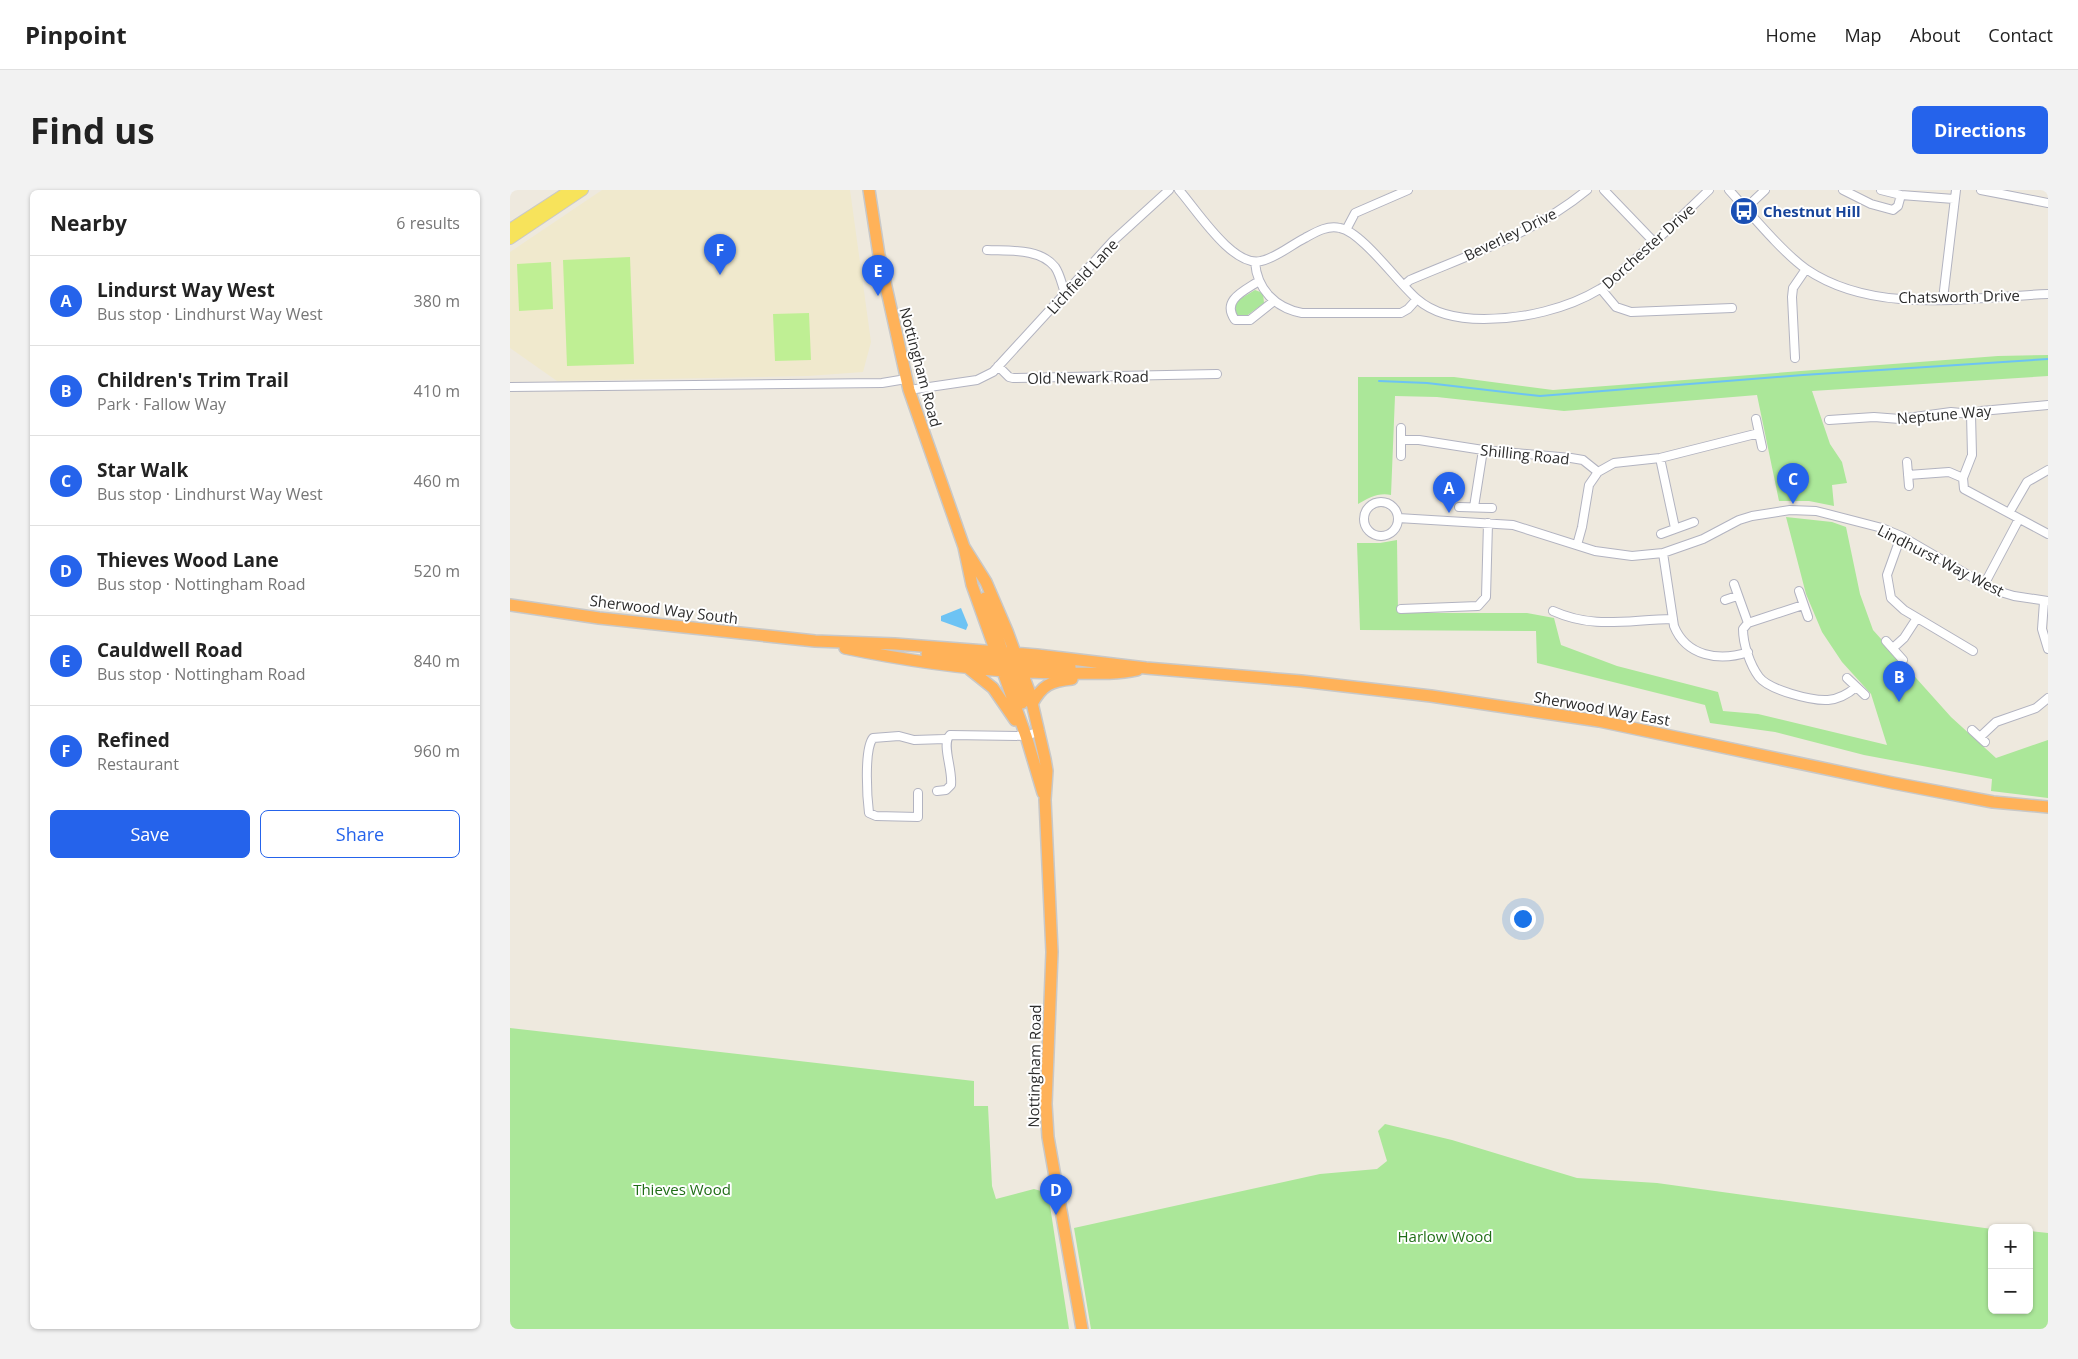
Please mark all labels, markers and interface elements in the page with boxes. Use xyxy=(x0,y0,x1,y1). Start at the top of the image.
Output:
text: Pinpoint xyxy=(25,18,127,51)
text: Home xyxy=(1766,23,1816,47)
text: Map xyxy=(1844,23,1882,47)
text: About xyxy=(1910,23,1960,47)
text: Contact xyxy=(1988,23,2053,47)
button: Directions xyxy=(1912,106,2048,154)
text: Find us xyxy=(30,107,155,154)
bus stop icon: Chestnut Hill xyxy=(1729,196,1759,226)
street label: Dorchester Drive xyxy=(1597,199,1699,293)
place label: Chestnut Hill xyxy=(1763,201,1861,221)
street label: Beverley Drive xyxy=(1460,203,1560,265)
text: Nearby xyxy=(50,209,127,237)
text: 6 results xyxy=(396,212,460,234)
pin: F xyxy=(704,234,736,275)
street label: Lichfield Lane xyxy=(1042,234,1122,318)
pin: E xyxy=(862,255,894,296)
text: Lindurst Way West xyxy=(97,277,275,303)
street label: Chatsworth Drive xyxy=(1898,285,2020,307)
text: A xyxy=(60,290,72,312)
text: 380 m xyxy=(414,290,460,312)
text: Bus stop · Lindhurst Way West xyxy=(97,303,323,325)
street label: Nottingham Road xyxy=(895,305,947,429)
street label: Old Newark Road xyxy=(1027,366,1149,388)
text: Children's Trim Trail xyxy=(97,367,289,393)
text: B xyxy=(61,380,71,402)
text: 410 m xyxy=(414,380,460,402)
text: Park · Fallow Way xyxy=(97,393,226,415)
street label: Neptune Way xyxy=(1896,400,1992,428)
street label: Shilling Road xyxy=(1479,439,1571,469)
text: Star Walk xyxy=(97,457,188,483)
pin: C xyxy=(1777,463,1809,504)
text: C xyxy=(61,470,71,492)
text: 460 m xyxy=(414,470,460,492)
pin: A xyxy=(1433,472,1465,513)
text: Bus stop · Lindhurst Way West xyxy=(97,483,323,505)
street label: Lindhurst Way West xyxy=(1874,519,2008,601)
text: Thieves Wood Lane xyxy=(97,547,279,573)
text: D xyxy=(60,560,72,582)
text: 520 m xyxy=(414,560,460,582)
text: Bus stop · Nottingham Road xyxy=(97,573,306,595)
street label: Sherwood Way South xyxy=(589,590,739,628)
text: Cauldwell Road xyxy=(97,637,243,663)
text: E xyxy=(62,650,70,672)
text: 840 m xyxy=(414,650,460,672)
pin: B xyxy=(1883,661,1915,702)
text: Bus stop · Nottingham Road xyxy=(97,663,306,685)
street label: Sherwood Way East xyxy=(1533,686,1671,730)
text: Refined xyxy=(97,727,170,753)
text: F xyxy=(62,740,70,762)
text: 960 m xyxy=(414,740,460,762)
text: Restaurant xyxy=(97,753,179,775)
button: Save xyxy=(50,810,250,858)
button: Share xyxy=(260,810,460,858)
your location xyxy=(1510,906,1536,932)
street label: Nottingham Road xyxy=(1023,1004,1045,1128)
pin: D xyxy=(1040,1174,1072,1215)
park label: Thieves Wood xyxy=(633,1179,731,1199)
map controls xyxy=(1988,1224,2033,1314)
button: + xyxy=(1988,1224,2033,1269)
park label: Harlow Wood xyxy=(1398,1226,1492,1246)
button: − xyxy=(1988,1269,2033,1314)

